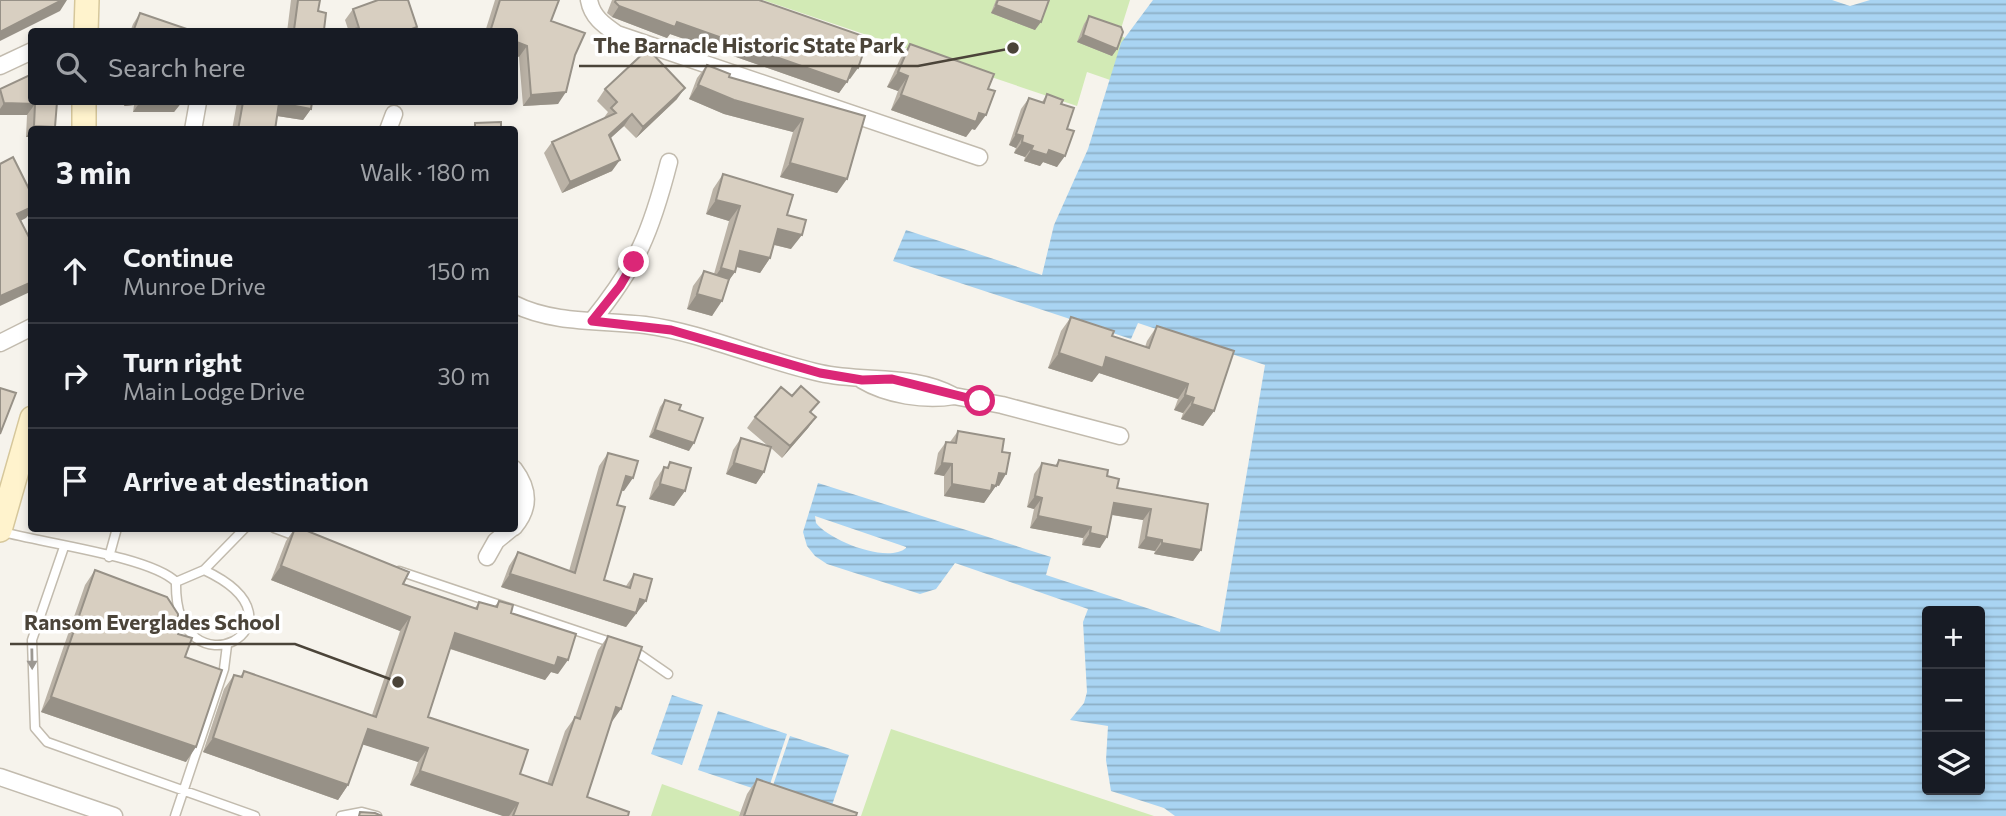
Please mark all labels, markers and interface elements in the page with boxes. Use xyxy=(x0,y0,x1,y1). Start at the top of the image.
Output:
callout: The Barnacle Historic State Park xyxy=(579,24,918,66)
search box xyxy=(28,28,518,105)
text: The Barnacle Historic State Park xyxy=(593,32,905,57)
icon: search xyxy=(52,48,90,86)
text: Search here xyxy=(108,51,246,82)
text: 3 min xyxy=(56,153,131,190)
text: Walk · 180 m xyxy=(360,158,490,186)
text: Continue xyxy=(123,241,233,272)
route end xyxy=(618,246,649,277)
icon: ahead xyxy=(56,252,94,290)
text: 150 m xyxy=(427,257,490,285)
text: Munroe Drive xyxy=(123,272,266,300)
text: Turn right xyxy=(123,346,242,377)
icon: right xyxy=(56,357,94,395)
text: 30 m xyxy=(437,362,490,390)
text: Main Lodge Drive xyxy=(123,377,305,405)
route start xyxy=(964,385,995,416)
icon: arrive xyxy=(56,462,94,500)
text: Arrive at destination xyxy=(123,465,369,496)
callout: Ransom Everglades School xyxy=(10,602,295,644)
map controls xyxy=(1922,606,1985,795)
button: + xyxy=(1922,606,1985,669)
text: Ransom Everglades School xyxy=(24,609,280,634)
one-way arrow xyxy=(26,648,38,670)
button: − xyxy=(1922,669,1985,732)
button: layers xyxy=(1922,732,1985,795)

